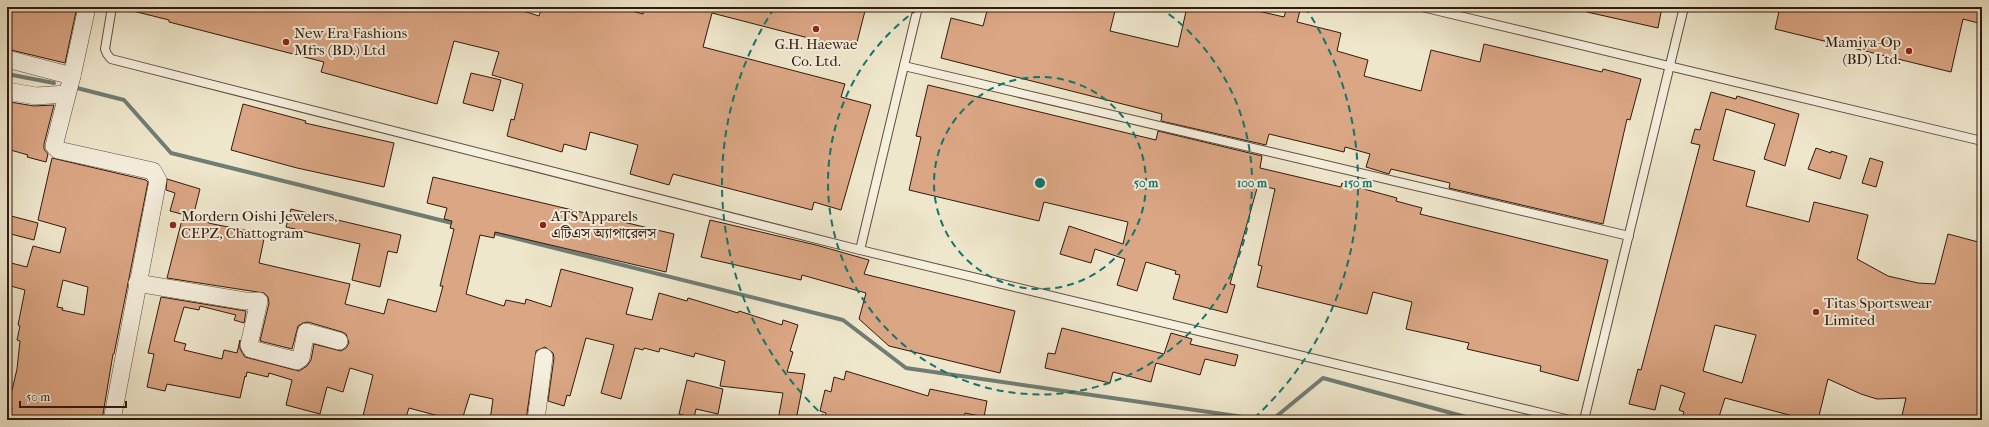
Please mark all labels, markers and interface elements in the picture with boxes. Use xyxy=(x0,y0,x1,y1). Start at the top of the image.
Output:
place label: New Era Fashions Mfrs (BD.) Ltd xyxy=(294,24,408,59)
marker: G.H. Haewae Co. Ltd. xyxy=(811,24,821,34)
place label: Mamiya-Op (BD) Ltd. xyxy=(1825,33,1901,68)
place label: G.H. Haewae Co. Ltd. xyxy=(775,35,858,70)
marker: New Era Fashions Mfrs (BD.) Ltd xyxy=(281,37,291,47)
marker: Mamiya-Op (BD) Ltd. xyxy=(1904,46,1914,56)
centre of rings xyxy=(1033,176,1047,190)
text: 50 m xyxy=(1134,176,1159,190)
text: 100 m xyxy=(1237,176,1268,190)
text: 150 m xyxy=(1344,176,1373,190)
place label: Mordern Oishi Jewelers, CEPZ, Chattogram xyxy=(181,207,337,242)
place label: ATS Apparels এটিএস অ্যাপারেলস xyxy=(550,207,657,242)
marker: Mordern Oishi Jewelers, CEPZ, Chattogram xyxy=(168,220,178,230)
marker: ATS Apparels এটিএস অ্যাপারেলস xyxy=(538,220,548,230)
place label: Titas Sportswear Limited xyxy=(1824,294,1932,329)
marker: Titas Sportswear Limited xyxy=(1811,307,1821,317)
scale bar xyxy=(20,383,126,409)
text: 50 m xyxy=(26,390,50,404)

